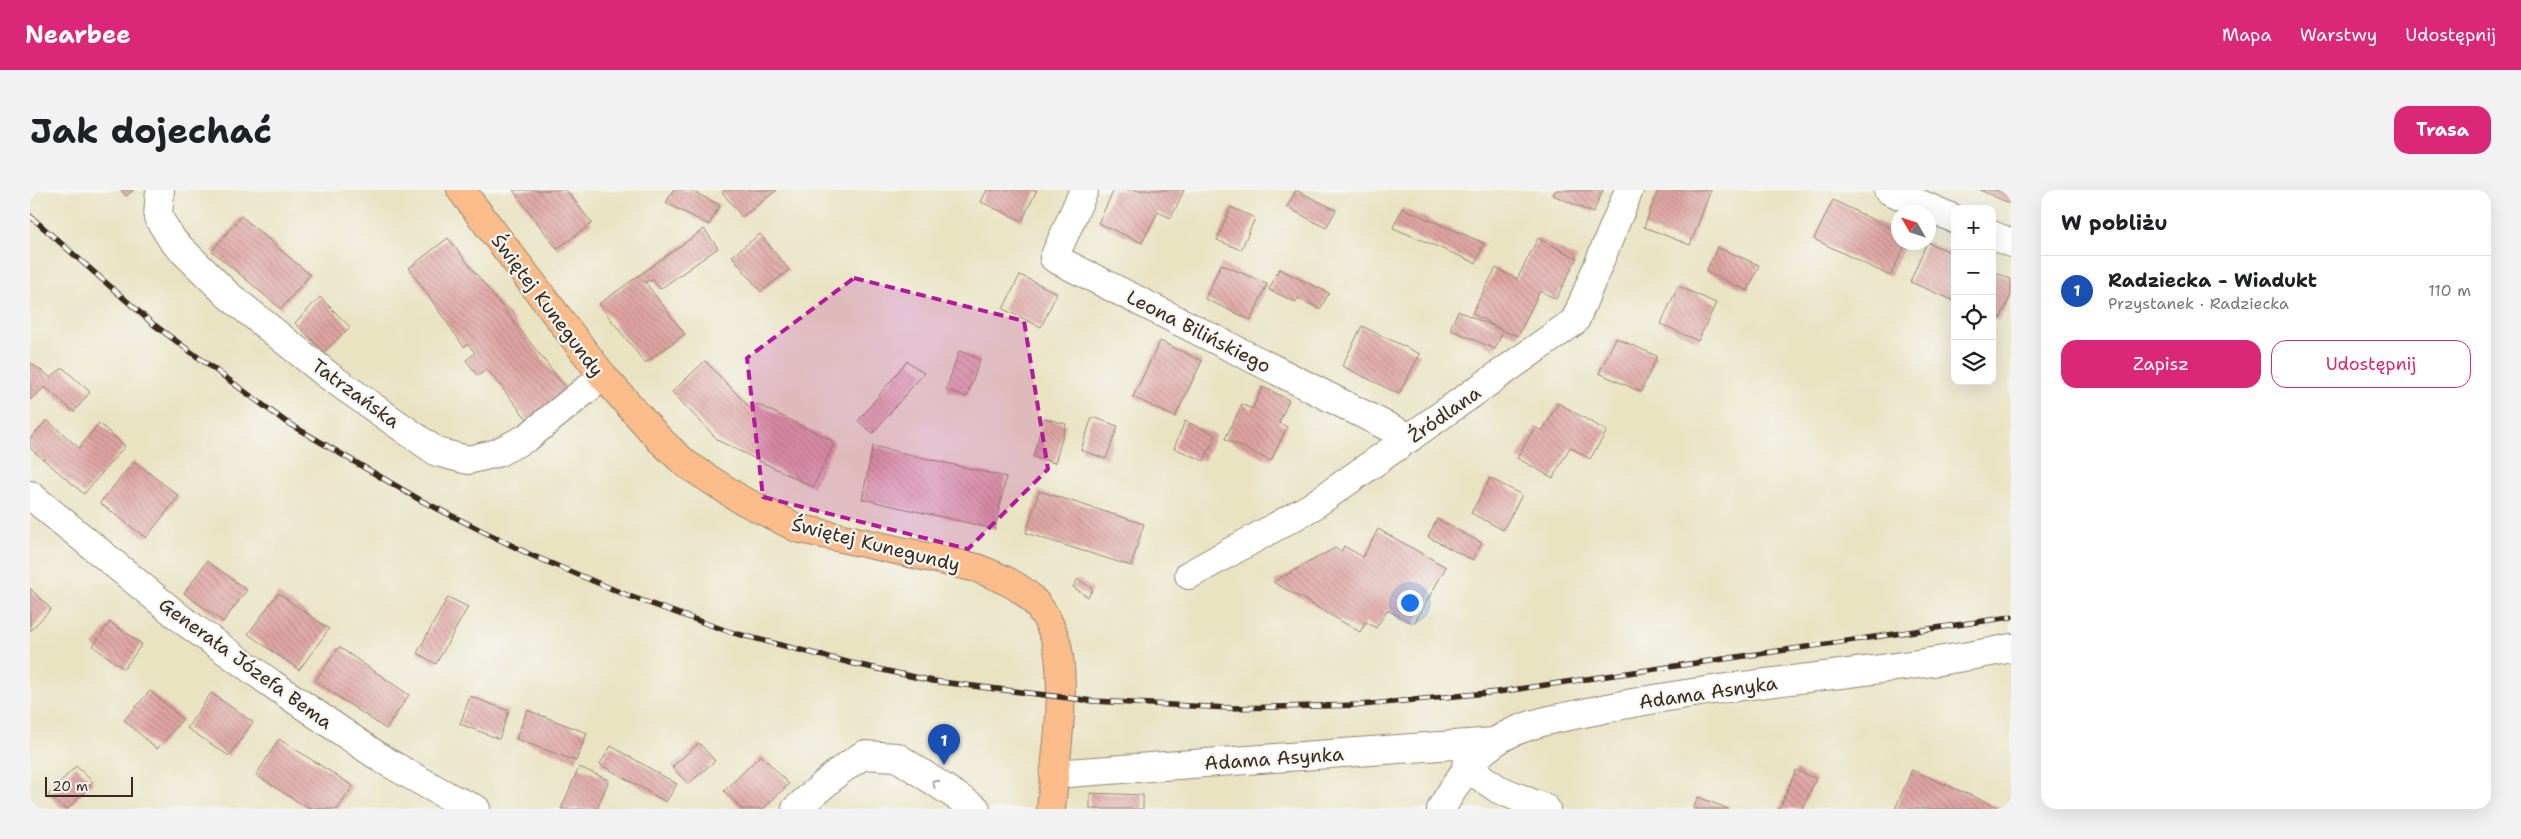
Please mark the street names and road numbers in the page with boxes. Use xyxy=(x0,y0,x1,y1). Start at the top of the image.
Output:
street label: Świętej Kunegundy xyxy=(486,228,610,382)
street label: Leona Bilińskiego xyxy=(1122,284,1275,379)
street label: Tatrzańska xyxy=(307,353,405,434)
street label: Źródlana xyxy=(1402,379,1486,449)
street label: Świętej Kunegundy xyxy=(789,511,963,577)
street label: Generała Józefa Bema xyxy=(154,592,338,735)
street label: Adama Asnyka xyxy=(1637,670,1779,715)
street label: Adama Asynka xyxy=(1204,741,1345,776)

